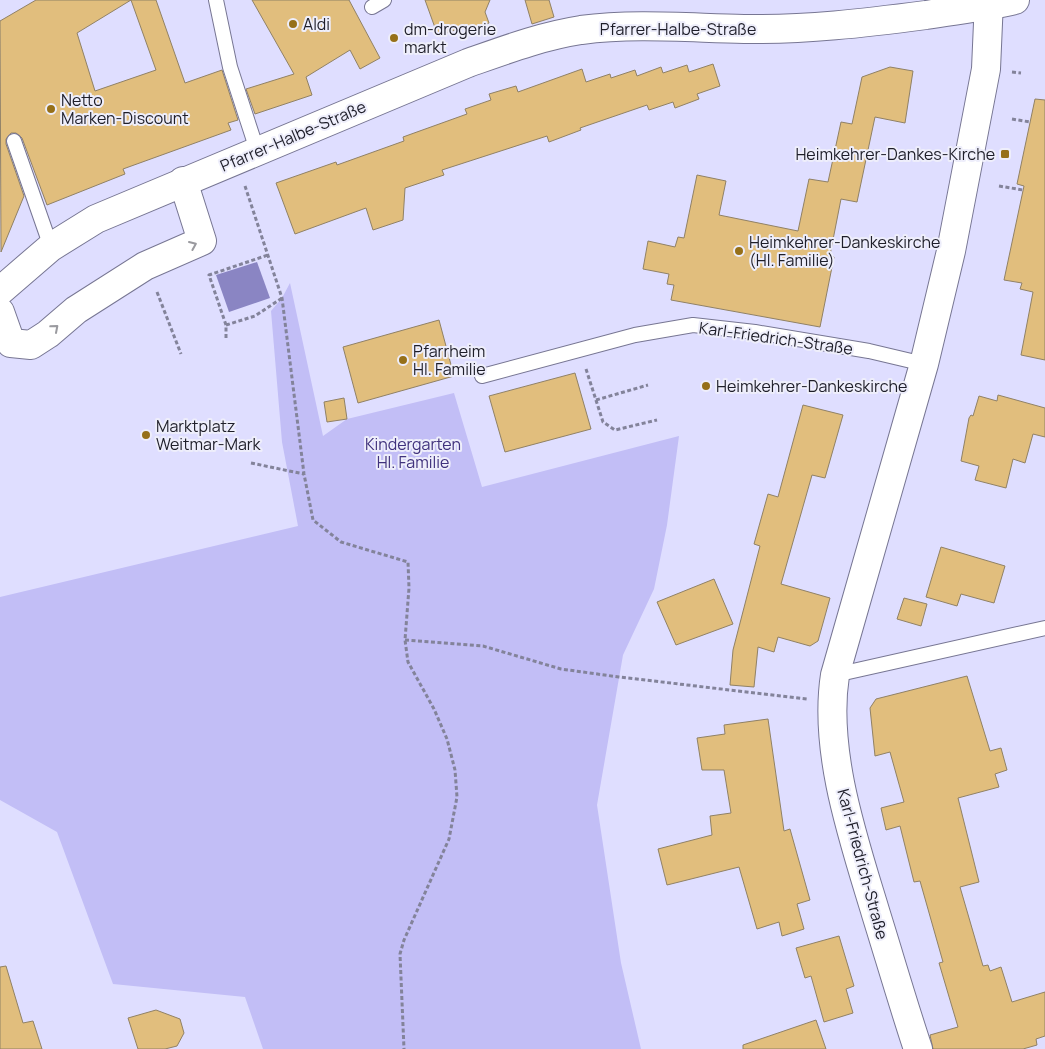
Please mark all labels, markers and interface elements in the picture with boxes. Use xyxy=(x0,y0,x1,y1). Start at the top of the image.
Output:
place label: Aldi xyxy=(303,13,330,35)
marker: Aldi xyxy=(287,18,299,30)
place label: dm-drogerie markt xyxy=(404,18,496,58)
street label: Pfarrer-Halbe-Straße xyxy=(600,18,756,40)
marker: dm-drogerie markt xyxy=(388,32,400,44)
place label: Netto Marken-Discount xyxy=(61,89,189,129)
street label: Pfarrer-Halbe-Straße xyxy=(217,95,369,177)
marker: Netto Marken-Discount xyxy=(45,103,57,115)
place label: Heimkehrer-Dankes-Kirche xyxy=(795,143,995,165)
marker: Heimkehrer-Dankes-Kirche xyxy=(999,148,1011,160)
place label: Heimkehrer-Dankeskirche (Hl. Familie) xyxy=(749,231,940,271)
one-way arrow xyxy=(188,240,197,251)
marker: Heimkehrer-Dankeskirche (Hl. Familie) xyxy=(733,245,745,257)
street label: Karl-Friedrich-Straße xyxy=(698,316,854,360)
one-way arrow xyxy=(49,325,58,334)
place label: Pfarrheim Hl. Familie xyxy=(413,340,486,380)
marker: Pfarrheim Hl. Familie xyxy=(397,354,409,366)
place label: Heimkehrer-Dankeskirche xyxy=(716,375,907,397)
marker: Heimkehrer-Dankeskirche xyxy=(700,380,712,392)
place label: Marktplatz Weitmar-Mark xyxy=(156,415,262,455)
marker: Marktplatz Weitmar-Mark xyxy=(140,429,152,441)
park label: Kindergarten Hl. Familie xyxy=(365,433,461,473)
street label: Karl-Friedrich-Straße xyxy=(832,786,894,942)

